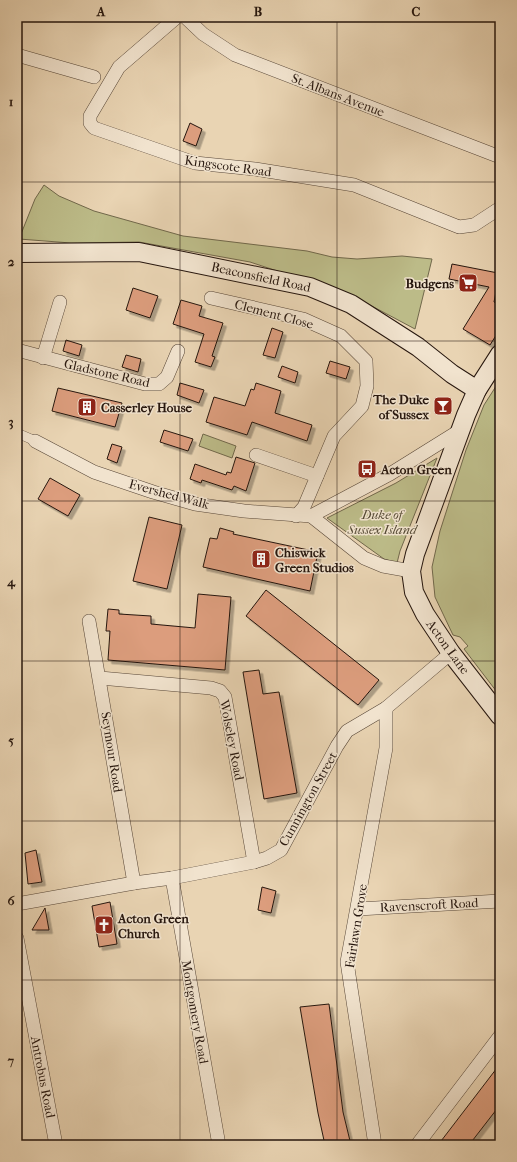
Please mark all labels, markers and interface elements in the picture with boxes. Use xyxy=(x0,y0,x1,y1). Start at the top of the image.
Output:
text: A xyxy=(96,4,106,19)
text: B xyxy=(254,4,263,19)
text: C xyxy=(412,4,421,19)
street label: St. Albans Avenue xyxy=(289,70,387,120)
text: 1 xyxy=(9,94,14,109)
street label: Kingscote Road xyxy=(184,152,273,180)
text: 2 xyxy=(8,254,15,269)
street label: Beaconsfield Road xyxy=(210,259,313,295)
supermarket icon: Budgens xyxy=(457,272,479,294)
place label: Budgens xyxy=(405,276,454,292)
street label: Clement Close xyxy=(233,296,316,332)
street label: Gladstone Road xyxy=(63,356,152,390)
place label: The Duke of Sussex xyxy=(372,392,430,422)
bar icon: The Duke of Sussex xyxy=(432,395,454,417)
building icon: Casserley House xyxy=(76,396,98,418)
place label: Casserley House xyxy=(101,400,192,416)
text: 3 xyxy=(8,414,14,430)
bus stop icon: Acton Green xyxy=(356,458,378,480)
place label: Acton Green xyxy=(380,462,452,477)
street label: Evershed Walk xyxy=(127,476,211,512)
park label: Duke of Sussex Island xyxy=(347,507,419,537)
place label: Chiswick Green Studios xyxy=(275,545,354,575)
building icon: Chiswick Green Studios xyxy=(250,548,272,570)
text: 4 xyxy=(6,574,16,590)
street label: Acton Lane xyxy=(423,616,473,678)
street label: Wolseley Road xyxy=(217,698,247,782)
street label: Seymour Road xyxy=(98,711,126,794)
text: 5 xyxy=(8,733,14,748)
street label: Cunnington Street xyxy=(276,749,340,849)
street label: Fairlawn Grove xyxy=(342,882,370,969)
text: 6 xyxy=(7,893,15,908)
street label: Ravenscroft Road xyxy=(379,895,480,915)
place label: Acton Green Church xyxy=(117,911,189,941)
church icon: Acton Green Church xyxy=(93,914,115,936)
street label: Montgomery Road xyxy=(178,959,212,1066)
street label: Antrobus Road xyxy=(28,1034,58,1120)
text: 7 xyxy=(7,1053,15,1068)

